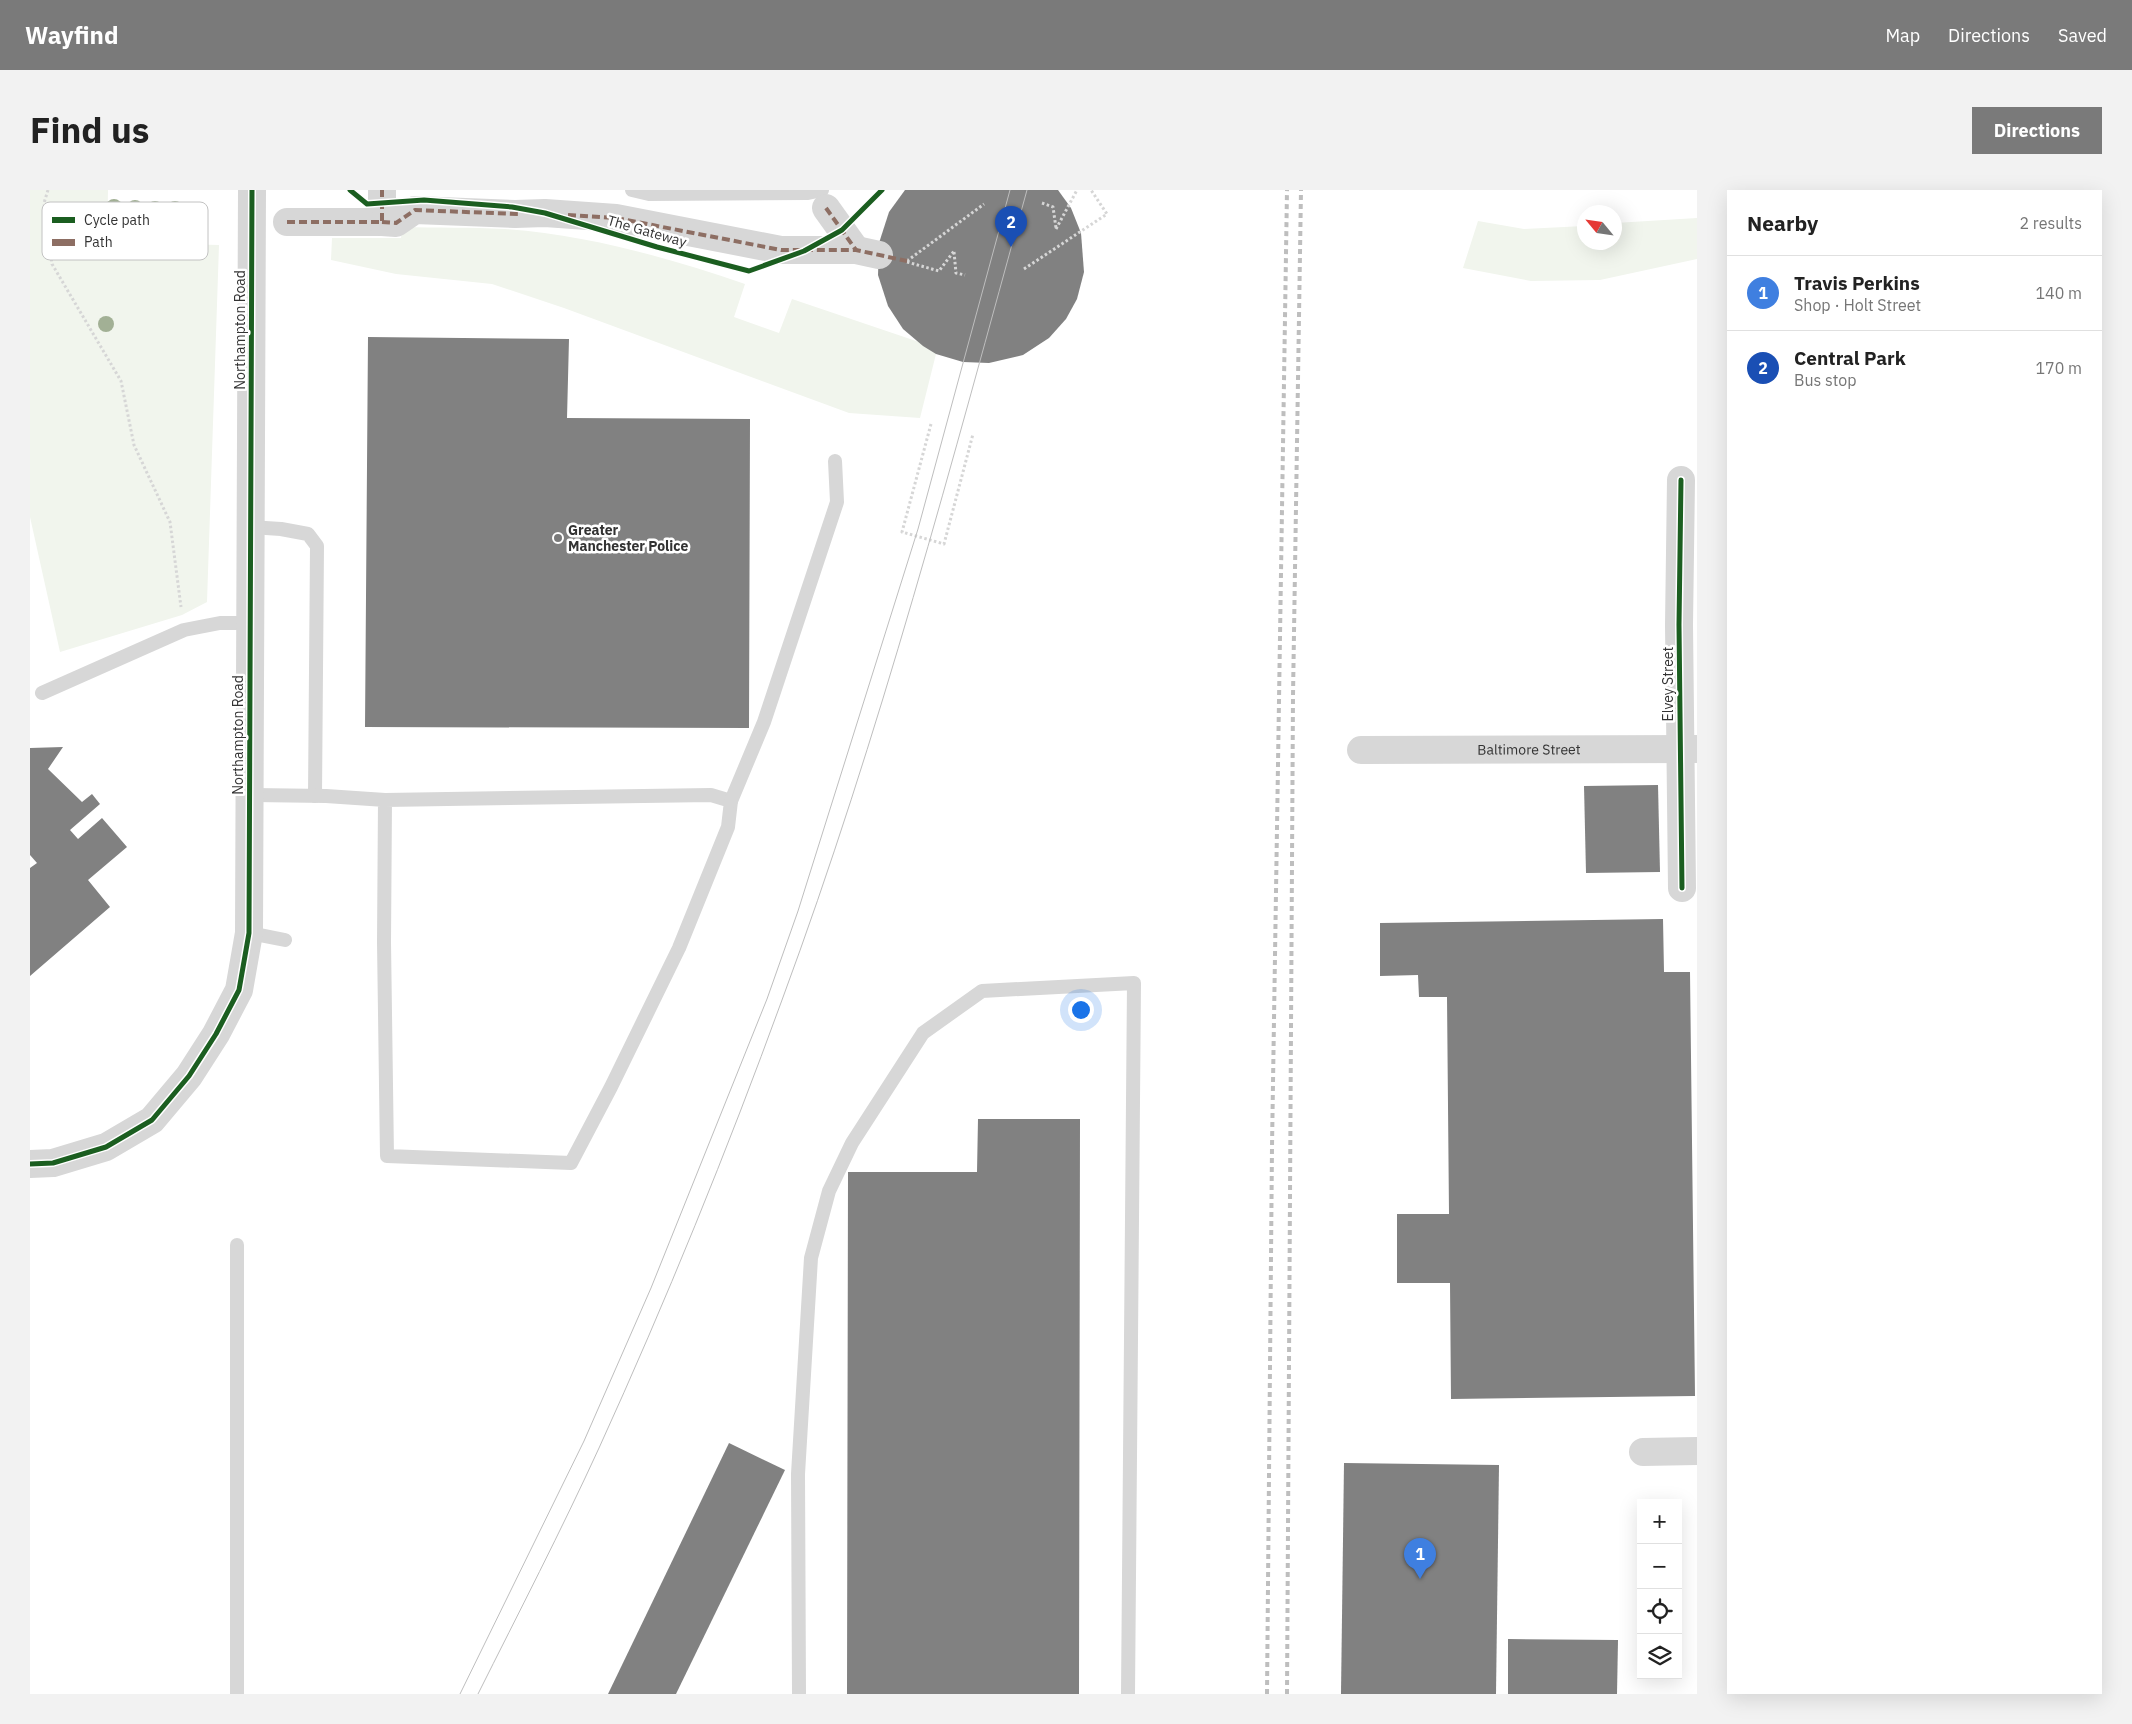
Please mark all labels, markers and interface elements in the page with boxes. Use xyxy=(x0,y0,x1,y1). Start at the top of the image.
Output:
text: Wayfind xyxy=(25,19,118,51)
text: Map xyxy=(1885,24,1920,47)
text: Directions xyxy=(1948,24,2030,47)
text: Saved xyxy=(2058,24,2107,47)
text: Find us xyxy=(30,107,149,153)
button: Directions xyxy=(1972,107,2102,154)
legend xyxy=(42,202,208,260)
north arrow xyxy=(1577,205,1622,250)
pin: 2 xyxy=(995,206,1027,247)
text: Nearby xyxy=(1747,209,1818,237)
text: Cycle path xyxy=(84,211,150,229)
street label: The Gateway xyxy=(605,211,689,251)
text: 2 results xyxy=(2019,213,2082,233)
text: Path xyxy=(84,233,113,251)
street label: Northampton Road xyxy=(231,270,249,390)
text: Travis Perkins xyxy=(1794,271,1920,295)
text: 1 xyxy=(1758,283,1768,303)
text: 140 m xyxy=(2035,283,2082,303)
text: Shop · Holt Street xyxy=(1794,295,1921,315)
text: Central Park xyxy=(1794,346,1906,370)
text: 2 xyxy=(1758,358,1768,378)
text: 170 m xyxy=(2035,358,2082,378)
text: Bus stop xyxy=(1794,370,1857,390)
place label: Greater Manchester Police xyxy=(568,521,689,555)
marker: Greater Manchester Police xyxy=(552,532,564,544)
street label: Elvey Street xyxy=(1659,646,1677,721)
street label: Northampton Road xyxy=(229,675,247,795)
street label: Baltimore Street xyxy=(1477,740,1581,759)
your location xyxy=(1068,997,1094,1023)
map controls xyxy=(1637,1499,1682,1679)
button: + xyxy=(1637,1499,1682,1544)
pin: 1 xyxy=(1404,1538,1436,1579)
button: − xyxy=(1637,1544,1682,1589)
button: locate xyxy=(1637,1589,1682,1634)
button: layers xyxy=(1637,1634,1682,1679)

